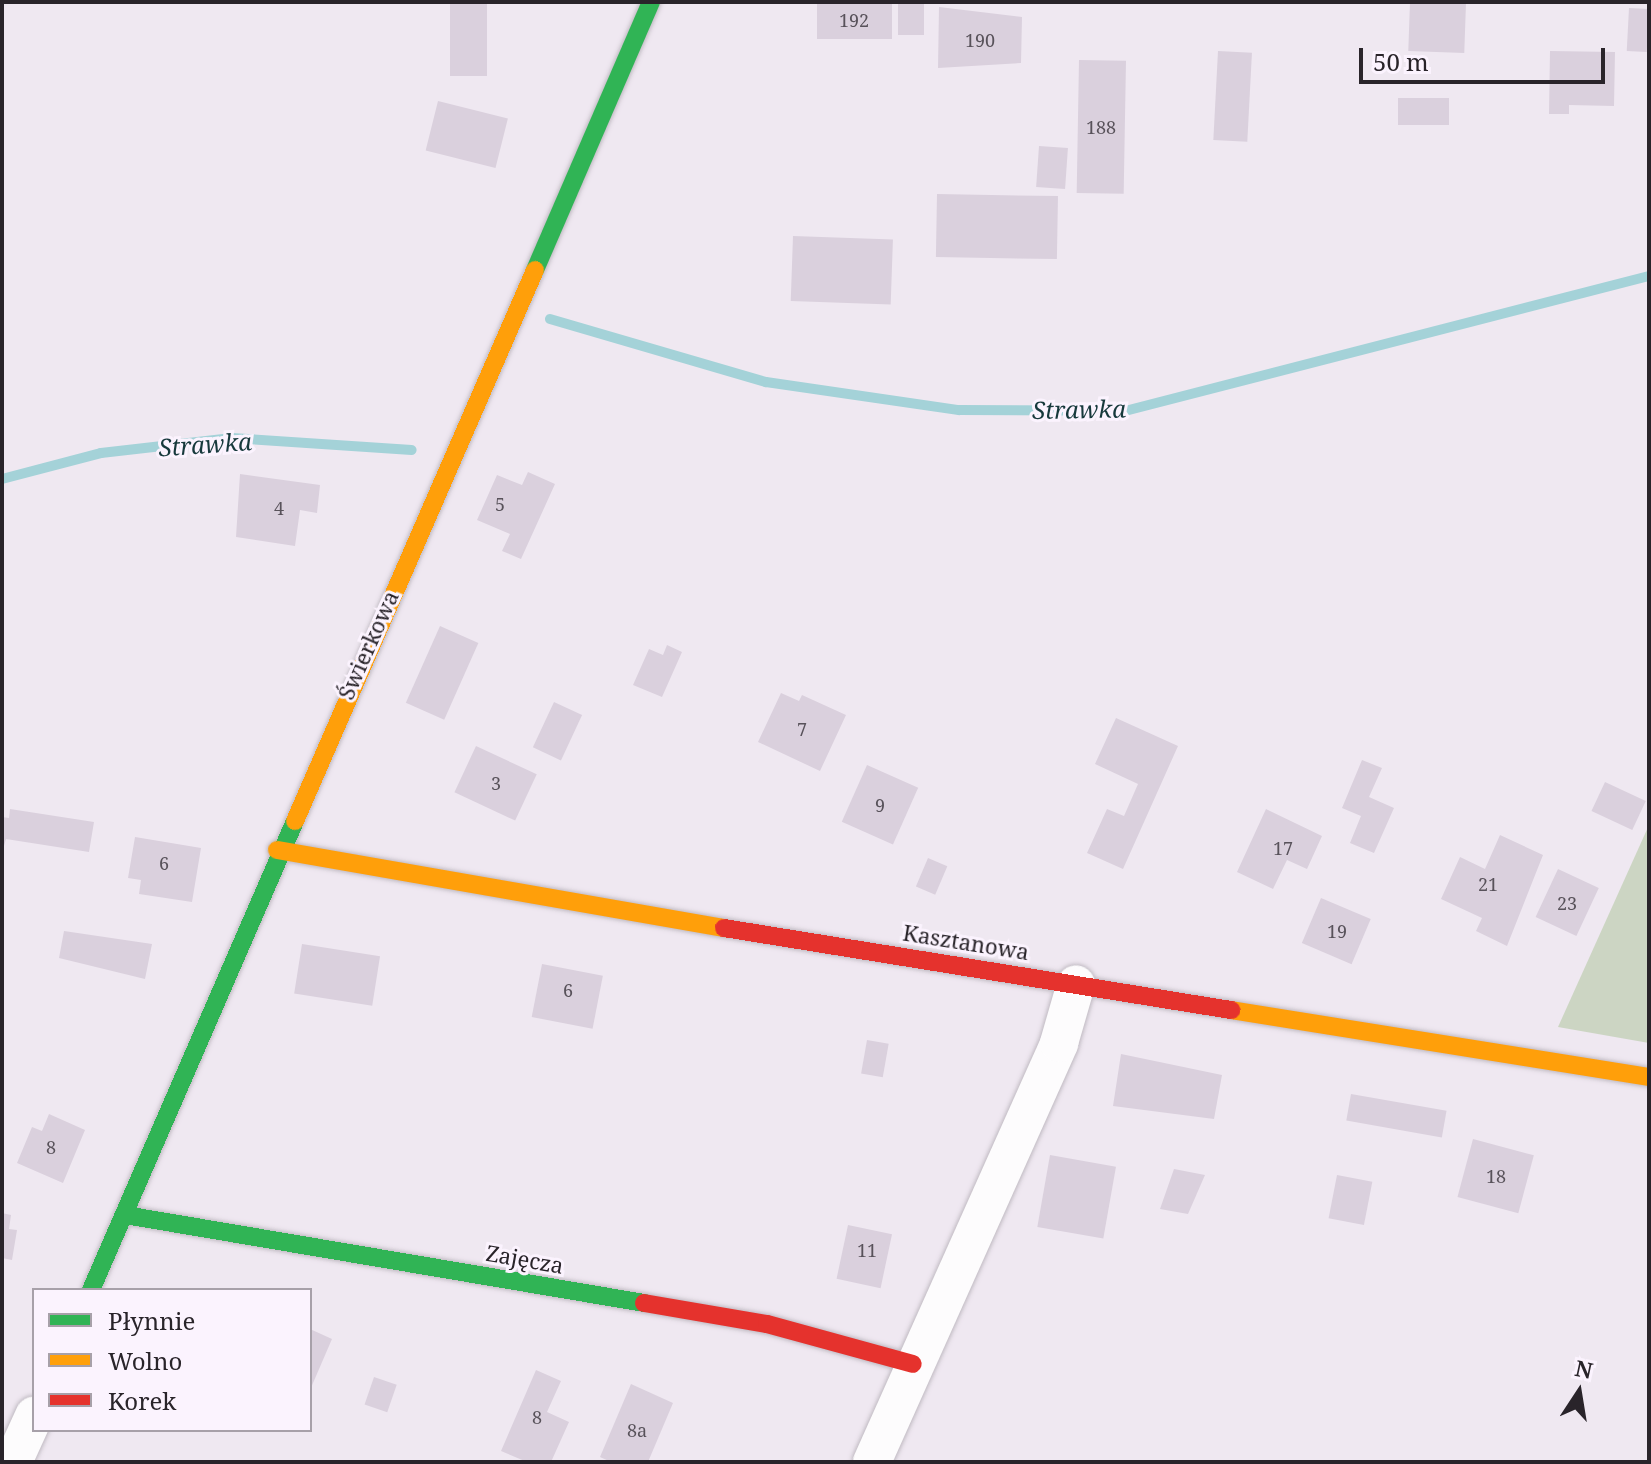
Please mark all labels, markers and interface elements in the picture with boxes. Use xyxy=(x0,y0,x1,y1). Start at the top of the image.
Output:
house number: 192 xyxy=(839,9,869,31)
house number: 190 xyxy=(965,29,995,51)
scale bar xyxy=(1363,32,1609,82)
text: 50 m xyxy=(1373,45,1429,78)
house number: 188 xyxy=(1086,116,1116,138)
water label: Strawka xyxy=(1032,394,1126,424)
water label: Strawka xyxy=(157,426,253,462)
house number: 5 xyxy=(495,493,505,515)
house number: 4 xyxy=(274,497,284,519)
street label: Świerkowa xyxy=(332,586,404,704)
house number: 7 xyxy=(797,718,807,740)
house number: 3 xyxy=(491,772,501,794)
house number: 9 xyxy=(875,794,885,816)
house number: 17 xyxy=(1273,837,1293,859)
house number: 6 xyxy=(159,852,169,874)
house number: 21 xyxy=(1478,873,1498,895)
house number: 23 xyxy=(1557,892,1577,914)
street label: Kasztanowa xyxy=(901,919,1031,965)
house number: 19 xyxy=(1327,920,1347,942)
house number: 6 xyxy=(563,979,573,1001)
house number: 8 xyxy=(46,1136,56,1158)
house number: 18 xyxy=(1486,1165,1506,1187)
street label: Zajęcza xyxy=(484,1239,566,1279)
house number: 11 xyxy=(857,1239,877,1261)
legend xyxy=(32,1288,312,1432)
text: Płynnie xyxy=(108,1304,195,1337)
text: Wolno xyxy=(108,1344,182,1377)
north arrow xyxy=(1539,1352,1619,1432)
text: N xyxy=(1572,1352,1596,1385)
text: Korek xyxy=(108,1384,176,1417)
house number: 8 xyxy=(532,1406,542,1428)
house number: 8a xyxy=(627,1419,647,1441)

